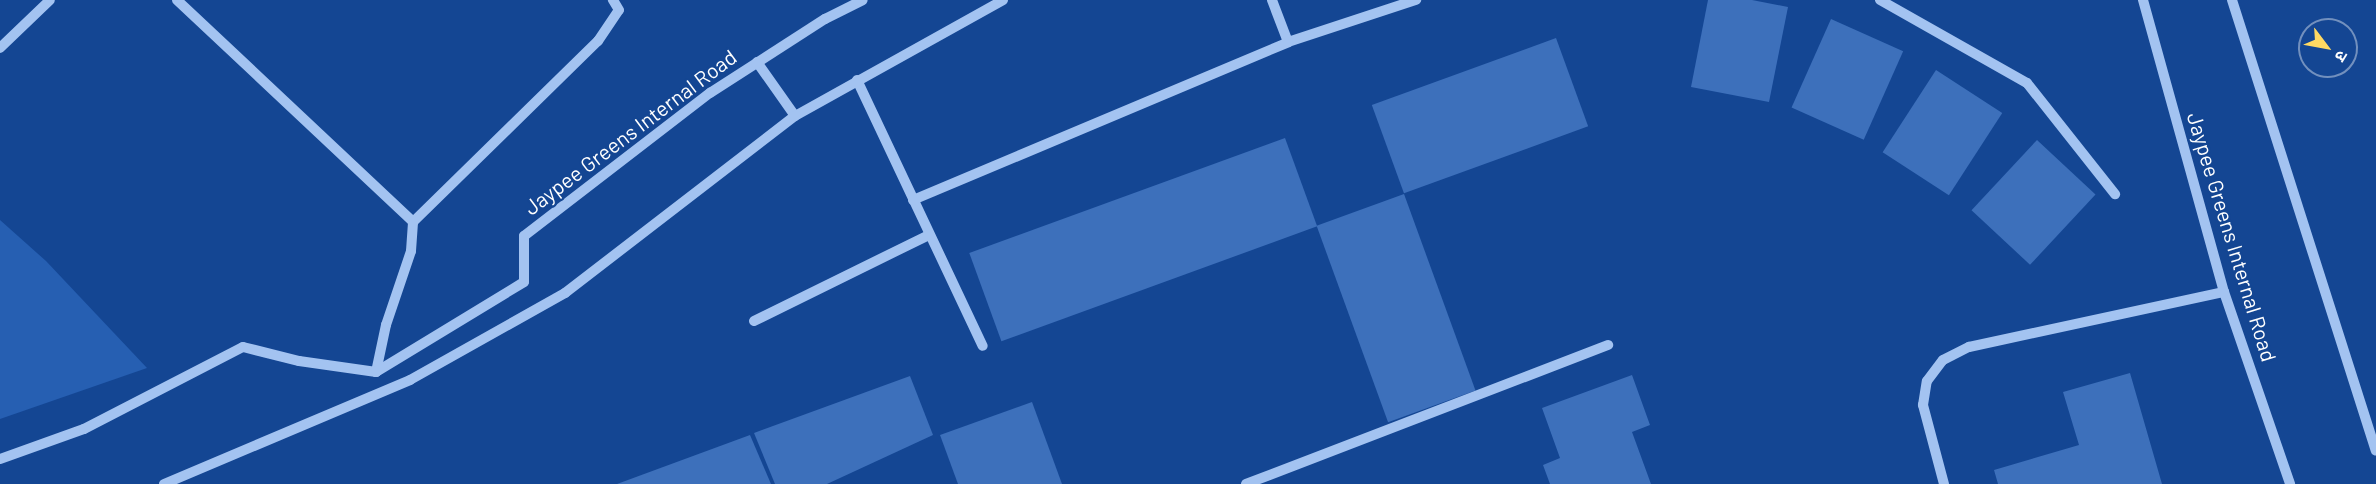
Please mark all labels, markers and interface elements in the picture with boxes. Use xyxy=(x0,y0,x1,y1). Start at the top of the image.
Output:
north arrow xyxy=(2298,18,2358,78)
street label: Jaypee Greens Internal Road xyxy=(519,44,741,220)
text: उ xyxy=(2331,48,2353,66)
street label: Jaypee Greens Internal Road xyxy=(2182,109,2282,365)

